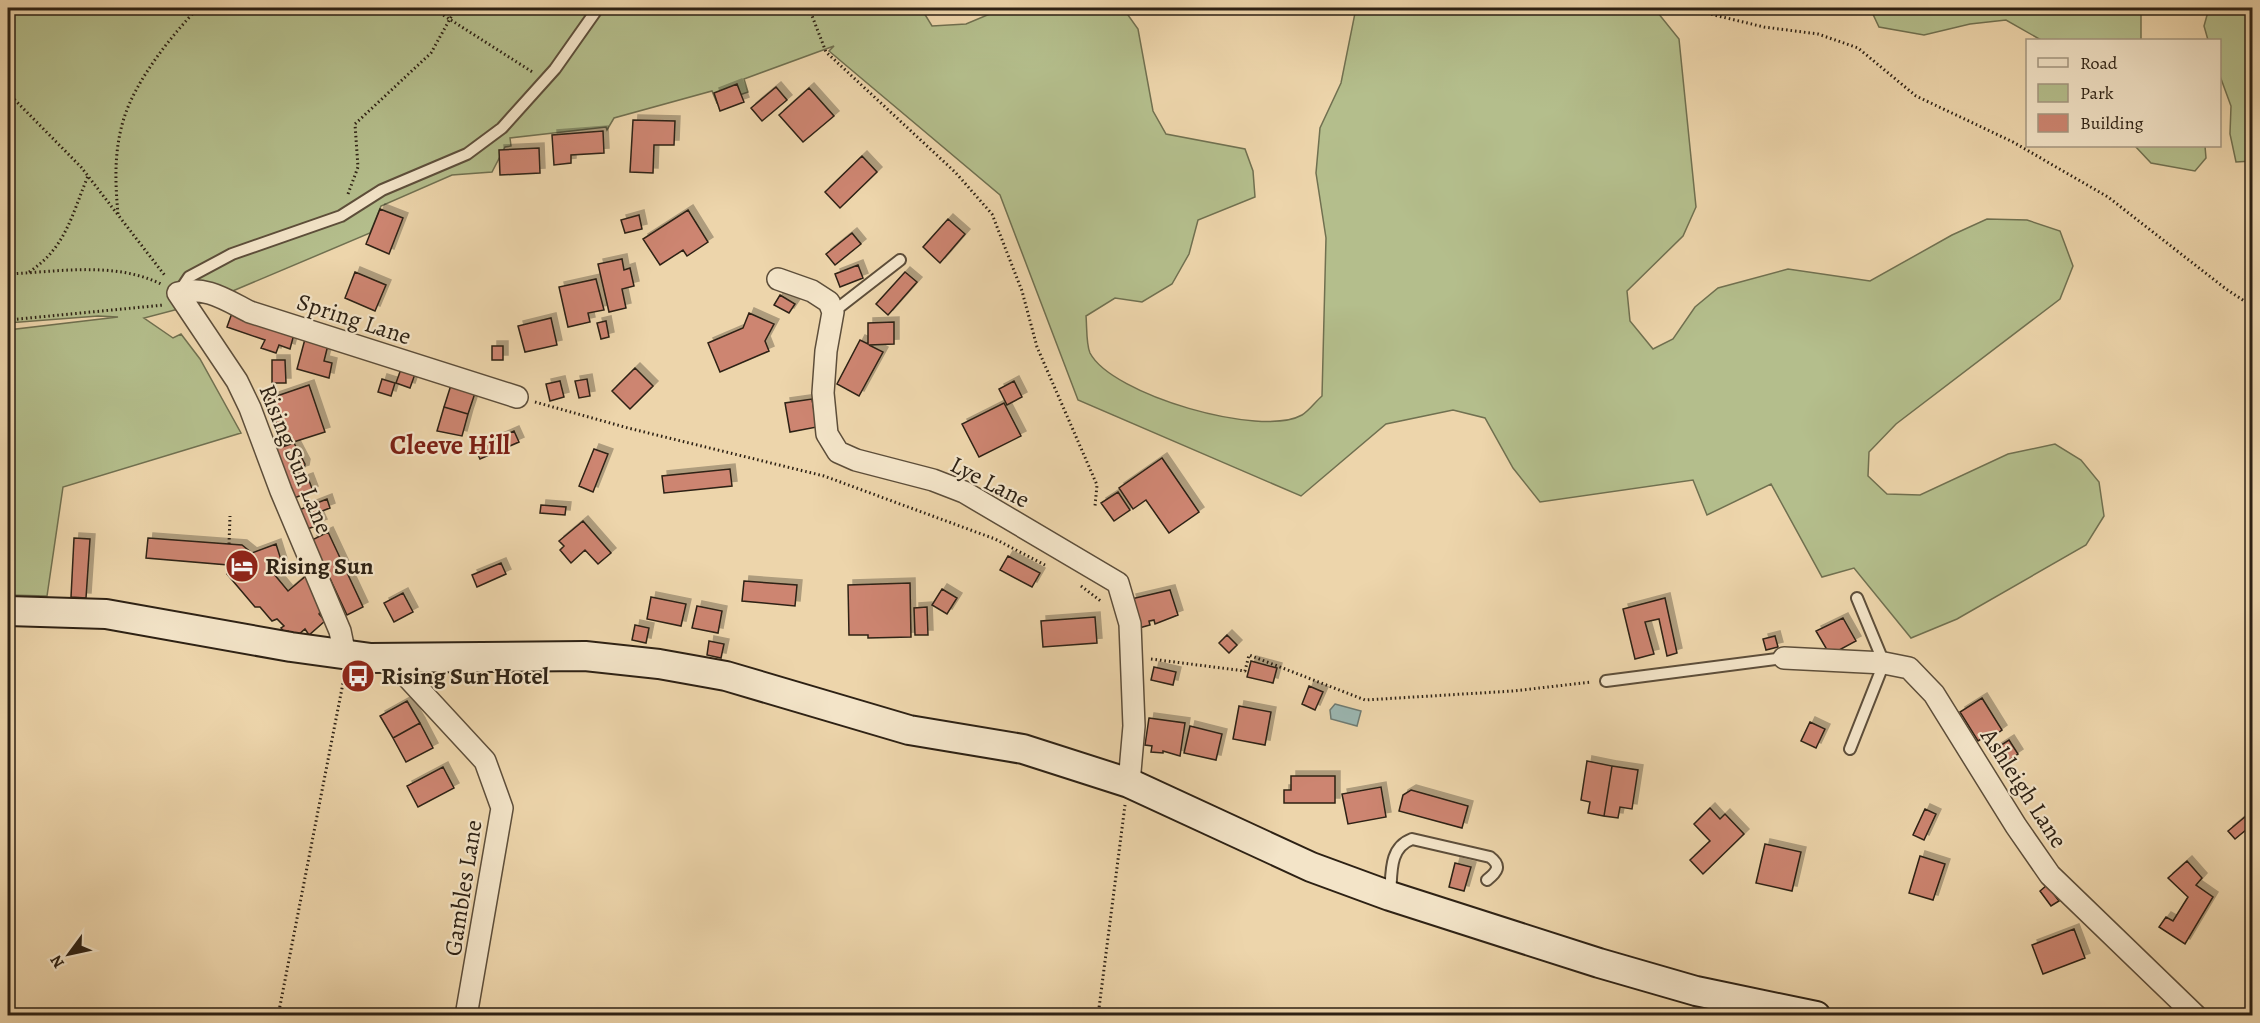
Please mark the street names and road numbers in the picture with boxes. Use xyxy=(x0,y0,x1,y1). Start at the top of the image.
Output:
street label: Spring Lane xyxy=(293,285,415,353)
street label: Rising Sun Lane xyxy=(251,380,341,538)
street label: Lye Lane xyxy=(945,448,1035,516)
street label: Ashleigh Lane xyxy=(1973,721,2075,854)
street label: Gambles Lane xyxy=(436,818,490,958)

